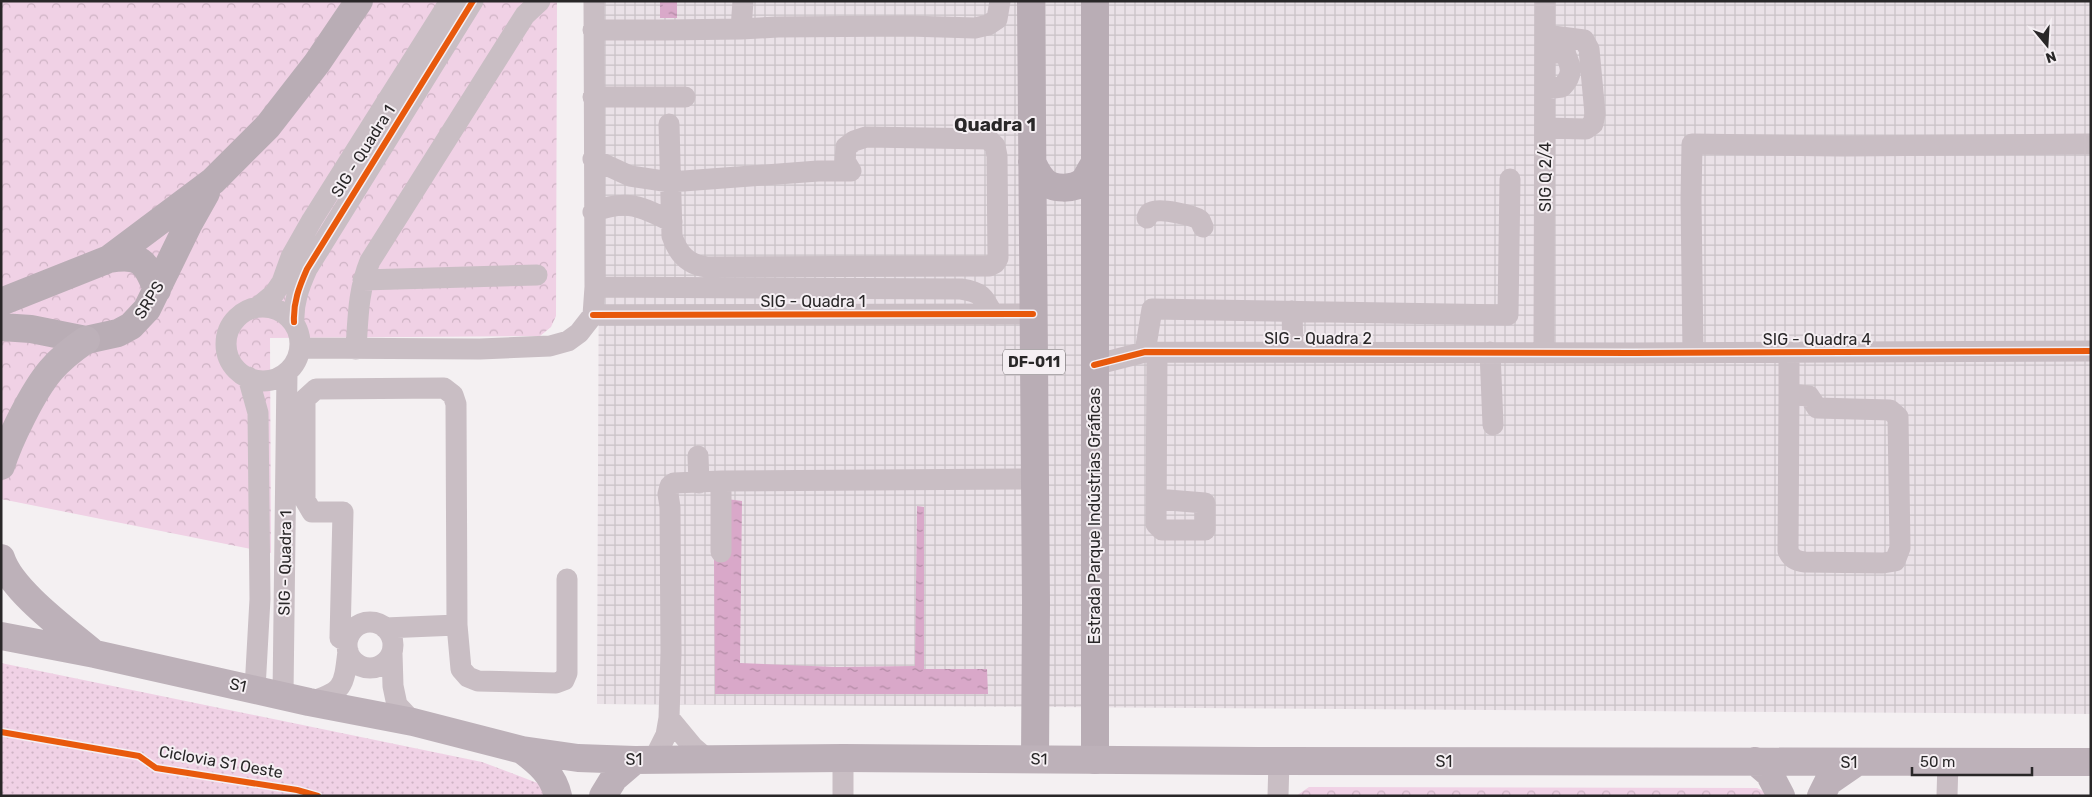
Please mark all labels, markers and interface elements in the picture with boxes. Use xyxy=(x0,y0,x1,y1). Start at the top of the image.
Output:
north arrow xyxy=(2022,20,2072,70)
text: N xyxy=(2043,47,2058,67)
street label: SIG - Quadra 1 xyxy=(327,101,399,201)
district label: Quadra 1 xyxy=(954,113,1036,136)
street label: SIG Q 2/4 xyxy=(1536,142,1555,212)
street label: SRPS xyxy=(130,278,168,322)
street label: SIG - Quadra 1 xyxy=(760,292,866,311)
street label: SIG - Quadra 2 xyxy=(1264,329,1372,348)
street label: SIG - Quadra 4 xyxy=(1763,330,1871,349)
road number: DF-011 xyxy=(1003,350,1065,374)
street label: Estrada Parque Indústrias Gráficas xyxy=(1085,388,1104,644)
street label: SIG - Quadra 1 xyxy=(275,510,295,616)
street label: S1 xyxy=(228,674,248,696)
street label: Ciclovia S1 Oeste xyxy=(158,742,284,782)
scale bar xyxy=(1912,744,2032,776)
street label: S1 xyxy=(1030,749,1048,769)
street label: S1 xyxy=(626,750,642,769)
street label: S1 xyxy=(1436,752,1452,771)
street label: S1 xyxy=(1841,753,1857,772)
text: 50 m xyxy=(1920,753,1955,771)

